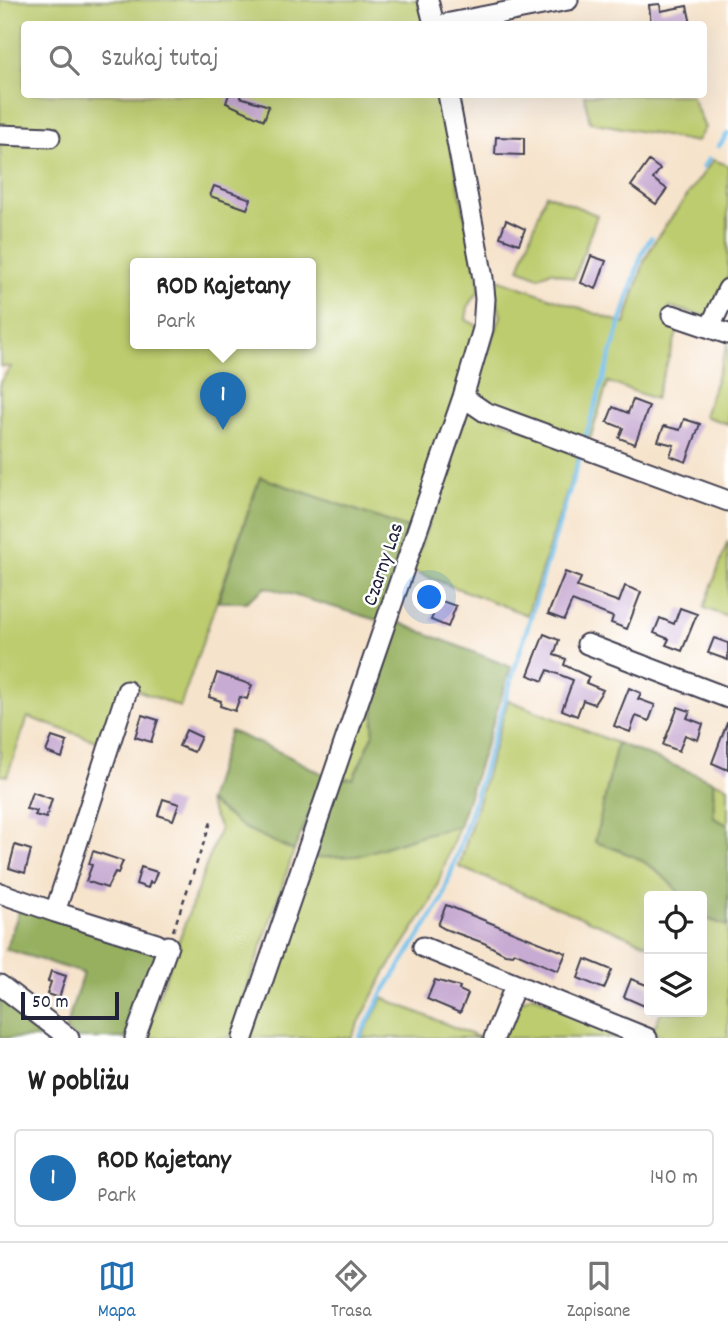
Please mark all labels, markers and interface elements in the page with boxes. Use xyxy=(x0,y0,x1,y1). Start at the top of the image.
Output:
search box xyxy=(21,21,707,98)
icon: search xyxy=(45,41,83,79)
text: Szukaj tutaj xyxy=(101,41,219,78)
popup xyxy=(130,258,316,349)
text: ROD Kajetany xyxy=(156,269,290,306)
text: Park xyxy=(156,306,195,339)
pin: 1 xyxy=(200,372,246,430)
street label: Czarny Las xyxy=(357,519,413,611)
your location xyxy=(412,580,446,614)
map controls xyxy=(644,891,707,1017)
button: locate xyxy=(644,891,707,954)
button: layers xyxy=(644,954,707,1017)
scale bar xyxy=(21,989,119,1021)
text: 50 m xyxy=(32,990,69,1017)
text: W pobliżu xyxy=(28,1062,129,1105)
text: ROD Kajetany xyxy=(97,1143,231,1180)
text: 1 xyxy=(50,1162,56,1195)
text: 140 m xyxy=(650,1162,698,1195)
text: Park xyxy=(97,1180,136,1213)
tab: Mapa xyxy=(98,1257,136,1326)
tab: Trasa xyxy=(331,1257,371,1326)
tab: Zapisane xyxy=(567,1257,630,1326)

